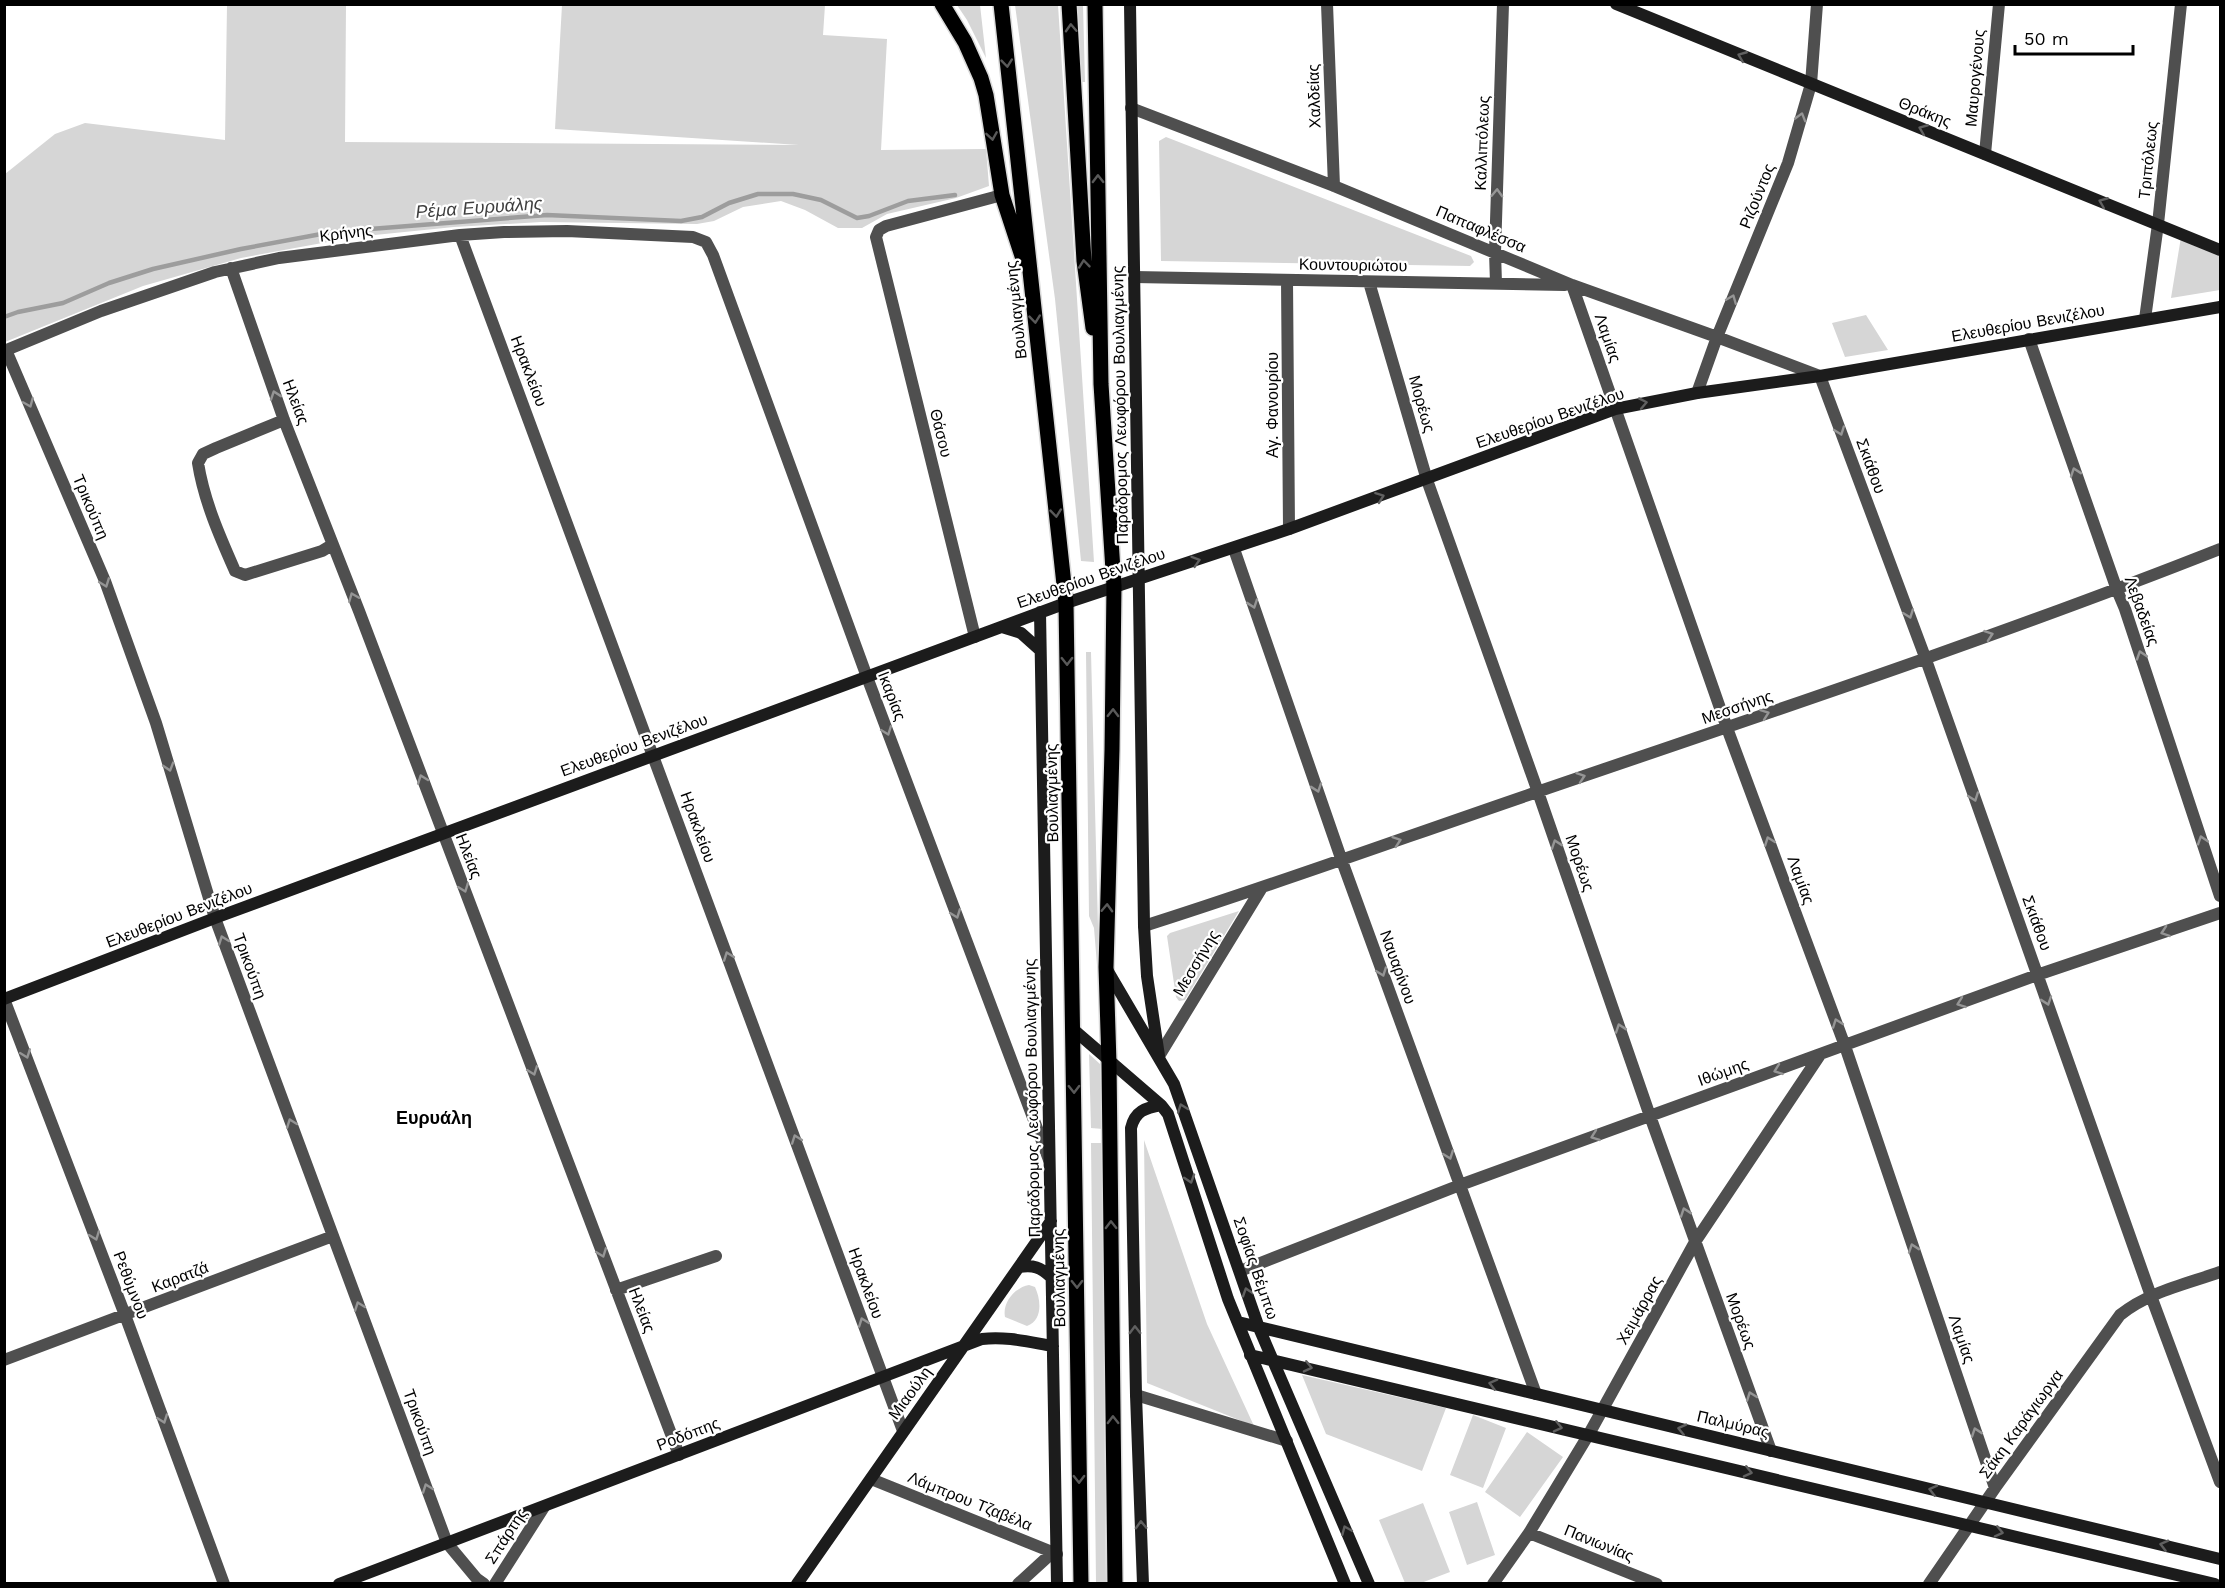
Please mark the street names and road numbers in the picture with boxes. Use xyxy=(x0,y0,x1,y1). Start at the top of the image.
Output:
street label: Μαυρογένους xyxy=(1961,28,1989,128)
street label: Χαλδείας xyxy=(1303,63,1325,128)
street label: Θράκης xyxy=(1896,93,1955,131)
street label: Καλλιπόλεως xyxy=(1471,95,1493,191)
street label: Τριπόλεως xyxy=(2134,120,2162,200)
street label: Ριζούντος xyxy=(1735,160,1779,231)
street label: Παπαφλέσσα xyxy=(1433,201,1529,257)
street label: Κρήνης xyxy=(318,220,374,246)
street label: Κουντουριώτου xyxy=(1299,255,1407,275)
street label: Βουλιαγμένης xyxy=(1001,260,1031,360)
street label: Παράδρομος Λεωφόρου Βουλιαγμένης xyxy=(1108,265,1132,544)
street label: Ελευθερίου Βενιζέλου xyxy=(1950,300,2106,346)
street label: Λαμίας xyxy=(1591,311,1625,365)
street label: Ηρακλείου xyxy=(507,333,551,409)
street label: Αγ. Φανουρίου xyxy=(1263,352,1282,458)
street label: Μορέως xyxy=(1405,373,1439,435)
street label: Ηλείας xyxy=(279,377,313,428)
street label: Ελευθερίου Βενιζέλου xyxy=(1473,384,1627,452)
street label: Θάσου xyxy=(926,407,956,459)
street label: Σκιάθου xyxy=(1852,436,1890,496)
street label: Τρικούπη xyxy=(69,472,113,542)
street label: Ελευθερίου Βενιζέλου xyxy=(1014,544,1168,612)
street label: Λεβαδείας xyxy=(2121,574,2163,649)
street label: Ικαρίας xyxy=(874,669,910,724)
street label: Μεσσήνης xyxy=(1699,686,1775,728)
street label: Ελευθερίου Βενιζέλου xyxy=(558,710,710,780)
street label: Βουλιαγμένης xyxy=(1042,743,1062,843)
street label: Ηρακλείου xyxy=(676,789,720,865)
street label: Ηλείας xyxy=(452,831,486,882)
street label: Μορέως xyxy=(1561,832,1599,894)
street label: Λαμίας xyxy=(1783,853,1819,907)
street label: Ελευθερίου Βενιζέλου xyxy=(103,878,255,952)
street label: Σκιάθου xyxy=(2018,893,2056,953)
street label: Μεσσήνης xyxy=(1169,926,1223,999)
street label: Ναυαρίνου xyxy=(1376,928,1420,1006)
street label: Τρικούπη xyxy=(229,931,271,1001)
street label: Παράδρομος Λεωφόρου Βουλιαγμένης xyxy=(1020,958,1044,1237)
street label: Ιθώμης xyxy=(1695,1054,1751,1090)
street label: Σοφίας Βέμπω xyxy=(1230,1214,1282,1322)
street label: Βουλιαγμένης xyxy=(1049,1228,1069,1328)
street label: Ηρακλείου xyxy=(844,1245,888,1321)
street label: Ρεθύμνου xyxy=(109,1248,153,1322)
street label: Καρατζά xyxy=(149,1257,211,1297)
street label: Χειμάρρας xyxy=(1612,1272,1666,1348)
street label: Ηλείας xyxy=(625,1285,659,1336)
street label: Μορέως xyxy=(1722,1290,1760,1352)
street label: Λαμίας xyxy=(1945,1312,1979,1366)
street label: Μιαούλη xyxy=(884,1363,936,1423)
street label: Σάκη Καράγιωργα xyxy=(1975,1366,2067,1482)
street label: Τρικούπη xyxy=(399,1387,441,1457)
street label: Παλμύρας xyxy=(1695,1406,1771,1442)
street label: Ροδόπης xyxy=(654,1413,722,1455)
street label: Λάμπρου Τζαβέλα xyxy=(905,1467,1035,1535)
street label: Σπάρτης xyxy=(481,1504,531,1567)
street label: Πανιωνίας xyxy=(1561,1520,1637,1566)

